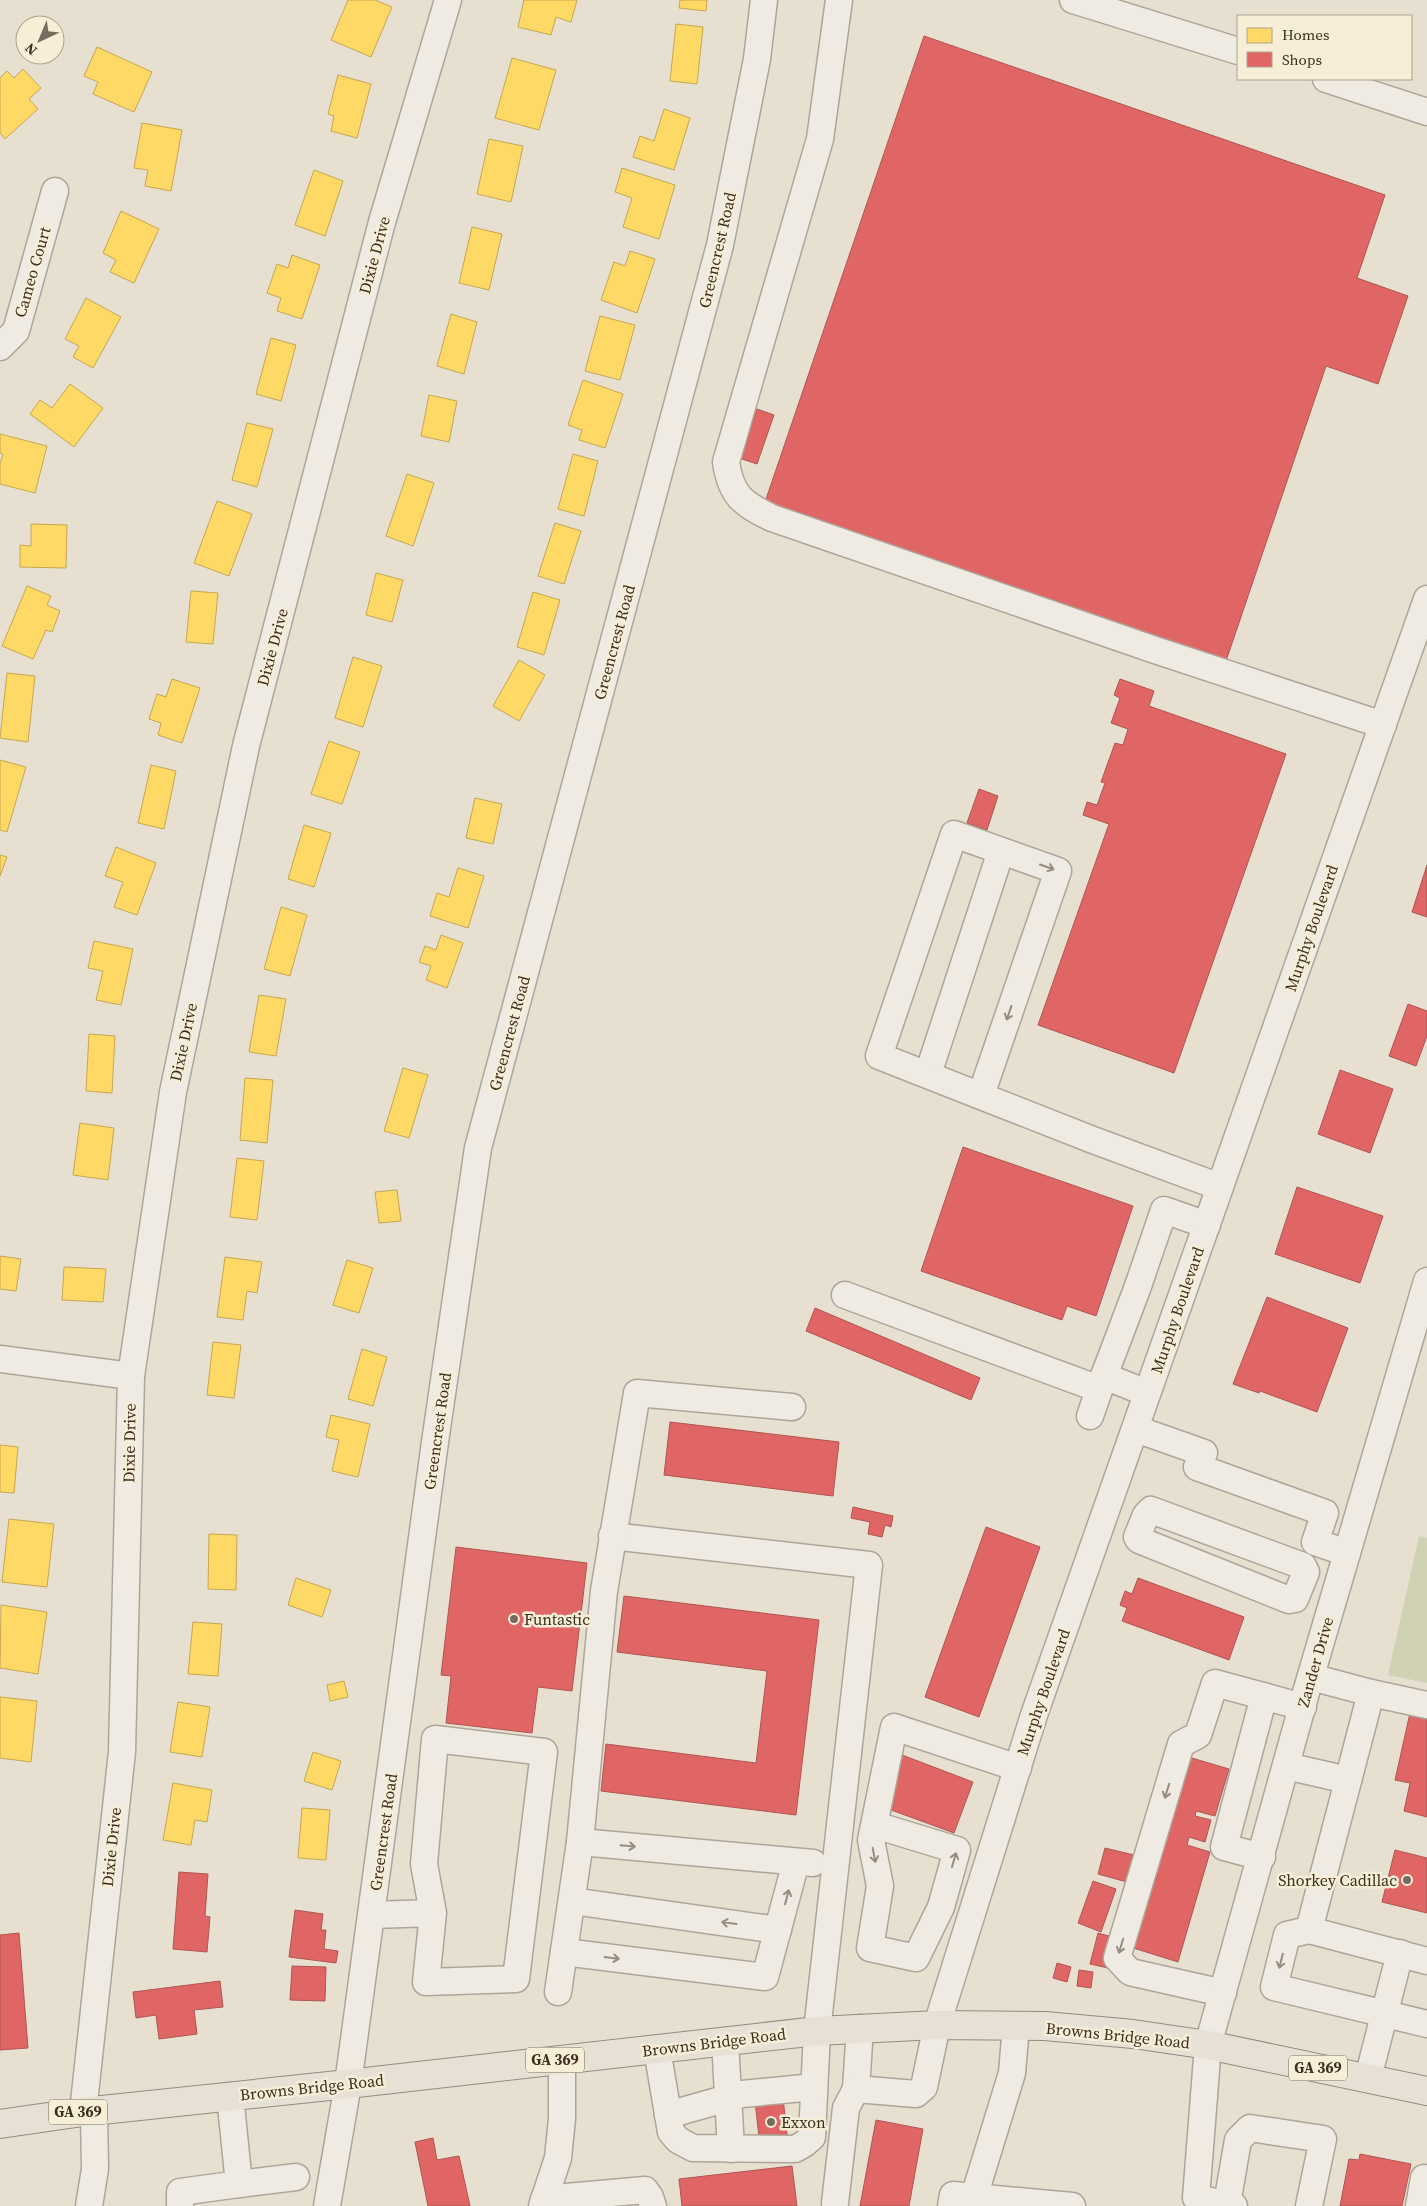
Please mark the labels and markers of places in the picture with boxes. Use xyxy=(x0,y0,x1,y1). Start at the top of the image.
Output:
place label: Funtastic xyxy=(524,1608,590,1630)
marker: Funtastic xyxy=(508,1613,520,1625)
place label: Shorkey Cadillac xyxy=(1278,1869,1397,1891)
marker: Shorkey Cadillac xyxy=(1401,1874,1413,1886)
place label: Exxon xyxy=(781,2111,826,2133)
marker: Exxon xyxy=(765,2116,777,2128)

